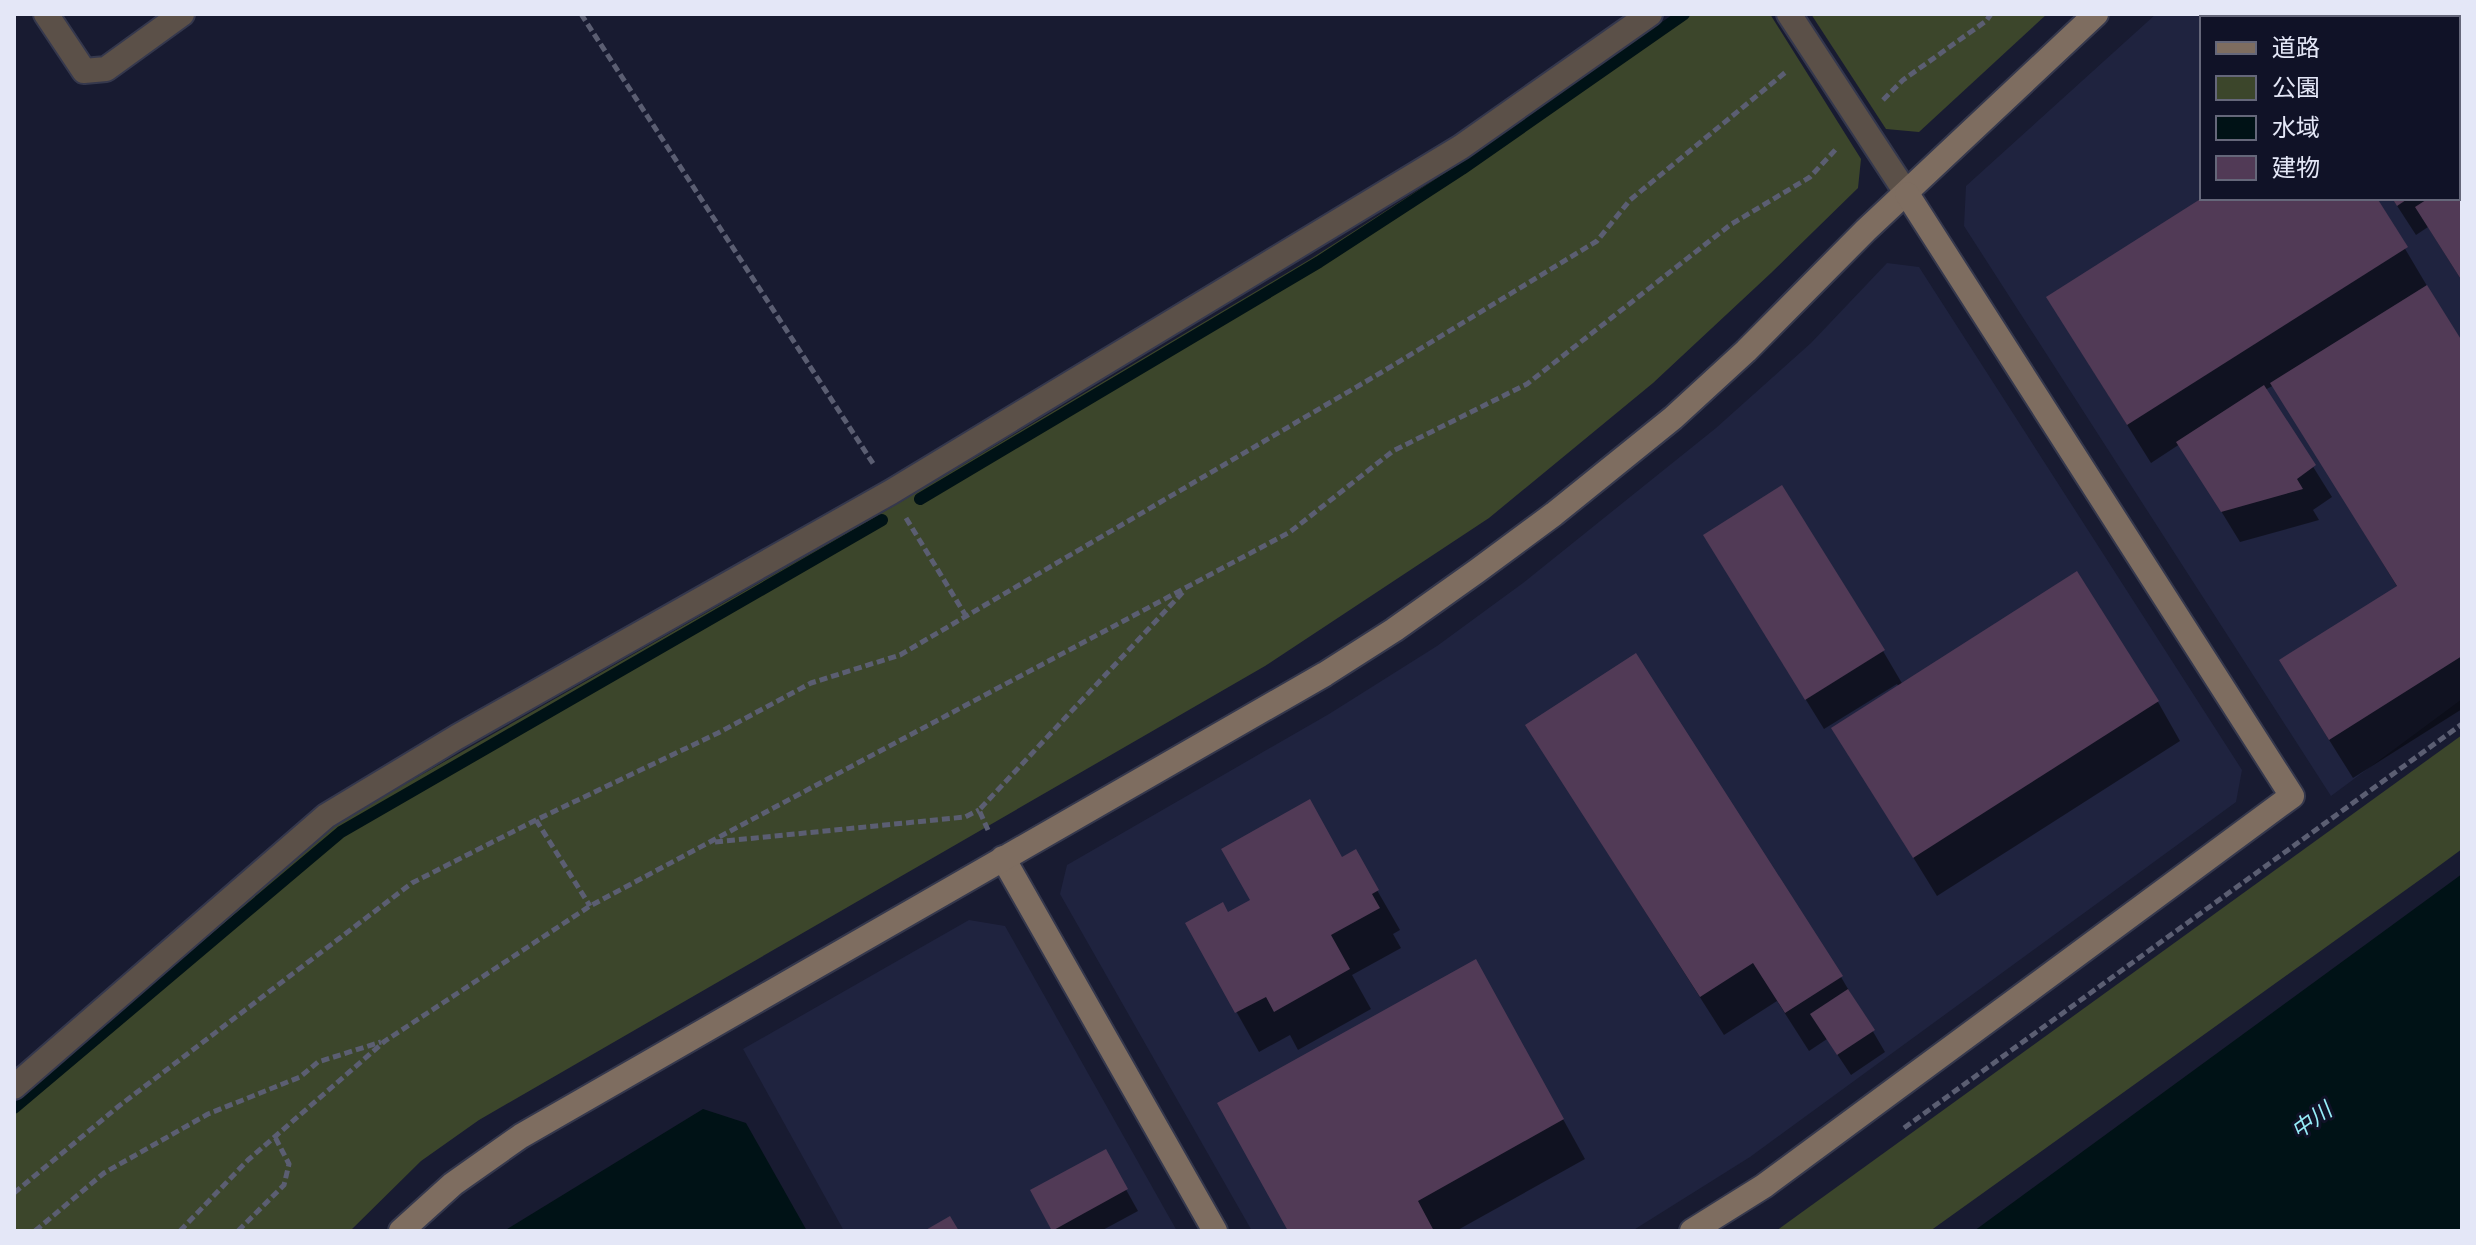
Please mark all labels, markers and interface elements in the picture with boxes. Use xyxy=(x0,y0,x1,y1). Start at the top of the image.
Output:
legend xyxy=(2200,16,2460,200)
text: 道路 xyxy=(2272,31,2320,63)
text: 公園 xyxy=(2272,71,2320,103)
text: 水域 xyxy=(2272,111,2320,143)
text: 建物 xyxy=(2272,151,2320,183)
water label: 中川 xyxy=(2284,1094,2339,1145)

